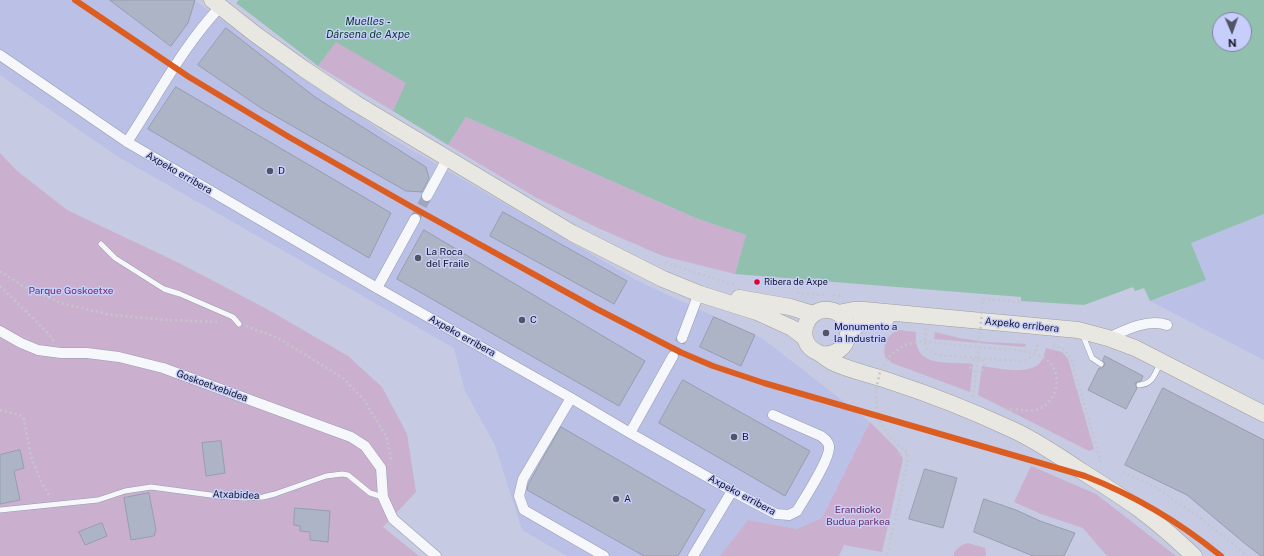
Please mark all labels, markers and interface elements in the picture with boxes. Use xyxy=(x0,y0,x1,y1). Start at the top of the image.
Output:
north arrow xyxy=(1212,12,1252,52)
water label: Muelles - Dársena de Axpe xyxy=(326,15,410,41)
text: N xyxy=(1228,37,1237,49)
street label: Axpeko erribera xyxy=(144,149,214,197)
place label: D xyxy=(278,165,285,177)
marker: D xyxy=(265,166,275,176)
place label: La Roca del Fraile xyxy=(426,246,469,270)
marker: La Roca del Fraile xyxy=(413,253,423,263)
marker: Ribera de Axpe xyxy=(752,277,762,287)
place label: Ribera de Axpe xyxy=(764,277,828,287)
park label: Parque Goskoetxe xyxy=(29,285,113,297)
street label: Axpeko erribera xyxy=(426,313,498,359)
place label: C xyxy=(530,314,537,326)
marker: C xyxy=(517,315,527,325)
street label: Axpeko erribera xyxy=(984,315,1060,335)
place label: Monumento a la Industria xyxy=(834,321,897,344)
marker: Monumento a la Industria xyxy=(821,328,831,338)
street label: Goskoetxebidea xyxy=(175,368,249,404)
place label: B xyxy=(742,431,749,443)
marker: B xyxy=(729,432,739,442)
street label: Axpeko erribera xyxy=(706,472,778,518)
street label: Atxabidea xyxy=(212,488,260,502)
place label: A xyxy=(624,493,631,505)
marker: A xyxy=(611,494,621,504)
park label: Erandioko Budua parkea xyxy=(826,504,890,528)

